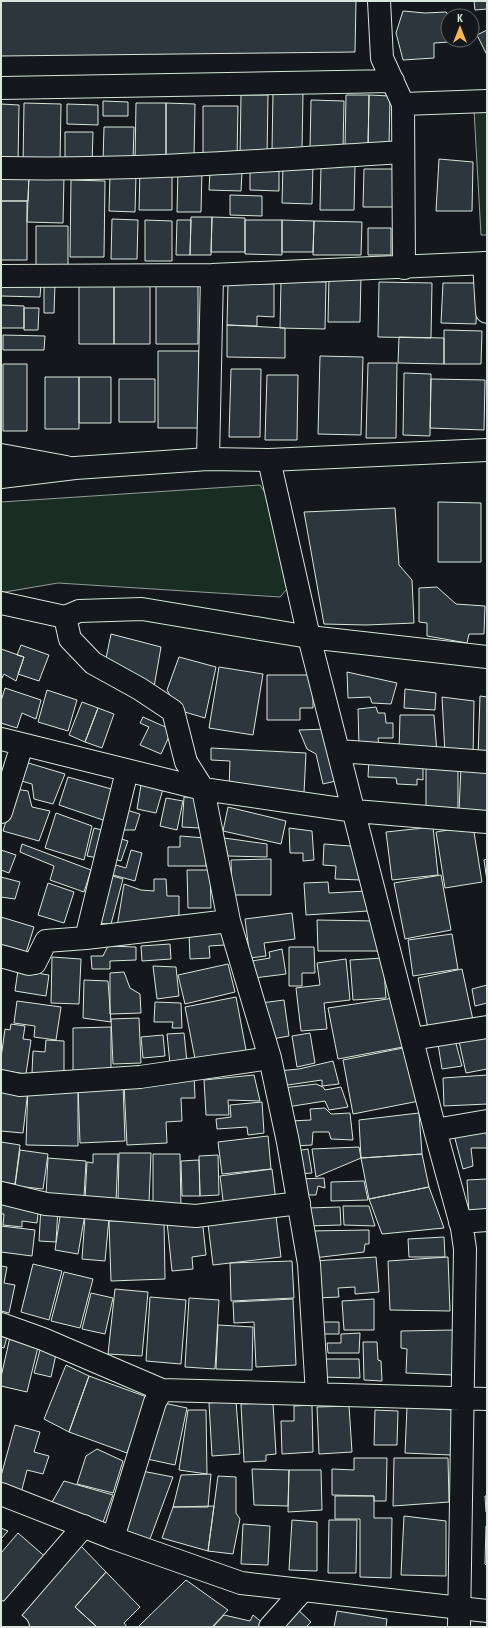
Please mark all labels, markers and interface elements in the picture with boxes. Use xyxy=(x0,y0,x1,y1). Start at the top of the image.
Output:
north arrow xyxy=(440,8,480,48)
text: K xyxy=(457,11,463,25)

